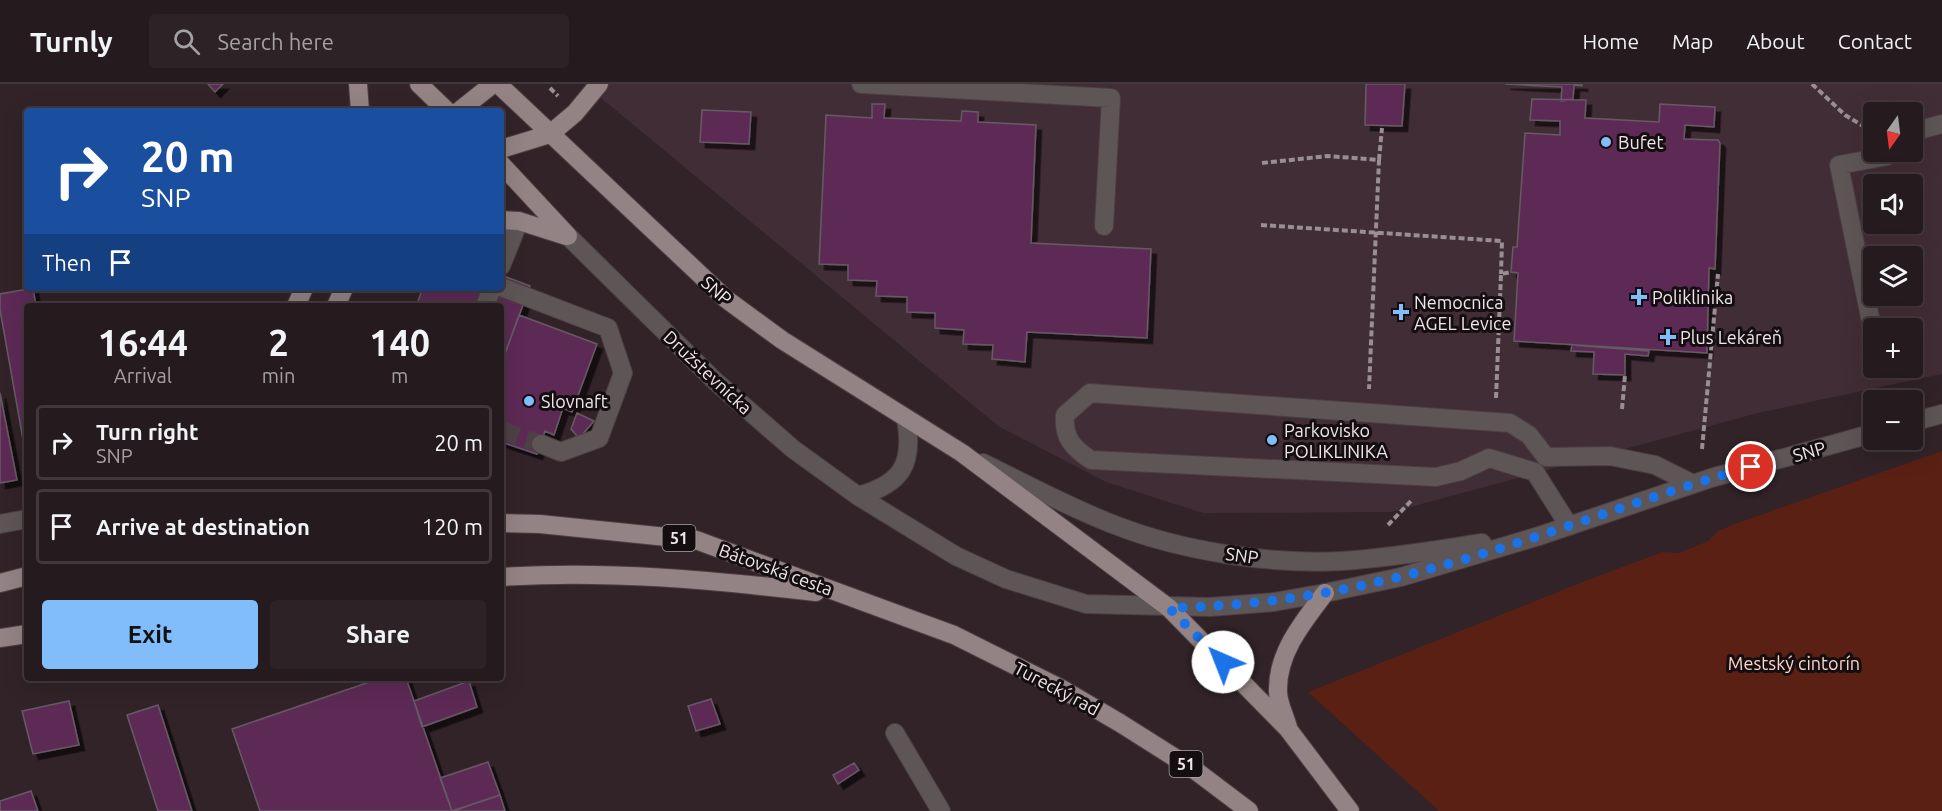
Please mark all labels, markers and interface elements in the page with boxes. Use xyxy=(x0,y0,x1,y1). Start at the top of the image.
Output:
search box xyxy=(149,14,569,68)
icon: search xyxy=(170,25,203,58)
text: Turnly xyxy=(30,26,113,57)
text: Search here xyxy=(218,29,334,54)
text: Home xyxy=(1582,29,1639,53)
text: Map xyxy=(1672,29,1713,53)
text: About xyxy=(1746,29,1805,53)
text: Contact xyxy=(1838,29,1912,53)
north arrow xyxy=(1863,102,1923,162)
map controls xyxy=(1863,102,1923,450)
icon: right xyxy=(42,132,120,210)
place label: Bufet xyxy=(1618,132,1664,152)
text: 20 m xyxy=(141,133,235,180)
marker: Bufet xyxy=(1599,135,1613,149)
button: sound xyxy=(1863,174,1923,234)
text: SNP xyxy=(141,182,191,212)
icon: arrive xyxy=(104,246,137,279)
button: layers xyxy=(1863,246,1923,306)
text: Then xyxy=(42,250,92,275)
street label: SNP xyxy=(698,272,736,309)
place label: Poliklinika xyxy=(1652,287,1733,307)
marker: Poliklinika xyxy=(1630,288,1648,306)
place label: Nemocnica AGEL Levice xyxy=(1414,292,1511,333)
marker: Nemocnica AGEL Levice xyxy=(1392,303,1410,321)
button: + xyxy=(1863,318,1923,378)
text: 16:44 xyxy=(98,322,188,363)
text: 2 xyxy=(268,322,289,363)
text: 140 xyxy=(369,322,430,363)
street label: Družstevnícka xyxy=(660,326,756,418)
place label: Plus Lekáreň xyxy=(1680,327,1782,347)
marker: Plus Lekáreň xyxy=(1661,330,1675,344)
text: Arrival xyxy=(114,364,172,387)
text: min xyxy=(262,364,295,387)
text: m xyxy=(391,364,408,387)
button: − xyxy=(1863,390,1923,450)
place label: Slovnaft xyxy=(541,391,608,411)
marker: Slovnaft xyxy=(522,394,536,408)
text: Turn right xyxy=(96,419,198,444)
place label: Parkovisko POLIKLINIKA xyxy=(1284,420,1388,461)
icon: right xyxy=(45,426,78,459)
text: 20 m xyxy=(434,430,483,455)
marker: Parkovisko POLIKLINIKA xyxy=(1265,433,1279,447)
street label: SNP xyxy=(1790,437,1828,465)
pin xyxy=(1725,441,1776,492)
text: SNP xyxy=(96,444,133,467)
icon: arrive xyxy=(1734,450,1767,483)
icon: arrive xyxy=(45,510,78,543)
text: Arrive at destination xyxy=(96,514,310,539)
text: 120 m xyxy=(422,514,483,539)
road number: 51 xyxy=(662,525,696,551)
street label: Bátovská cesta xyxy=(716,539,836,599)
street label: SNP xyxy=(1224,543,1260,567)
button: Exit xyxy=(42,600,258,669)
button: Share xyxy=(270,600,486,669)
position arrow xyxy=(1191,630,1255,694)
park label: Mestský cintorín xyxy=(1728,653,1860,673)
street label: Turecký rad xyxy=(1011,657,1103,719)
road number: 51 xyxy=(1170,751,1202,777)

